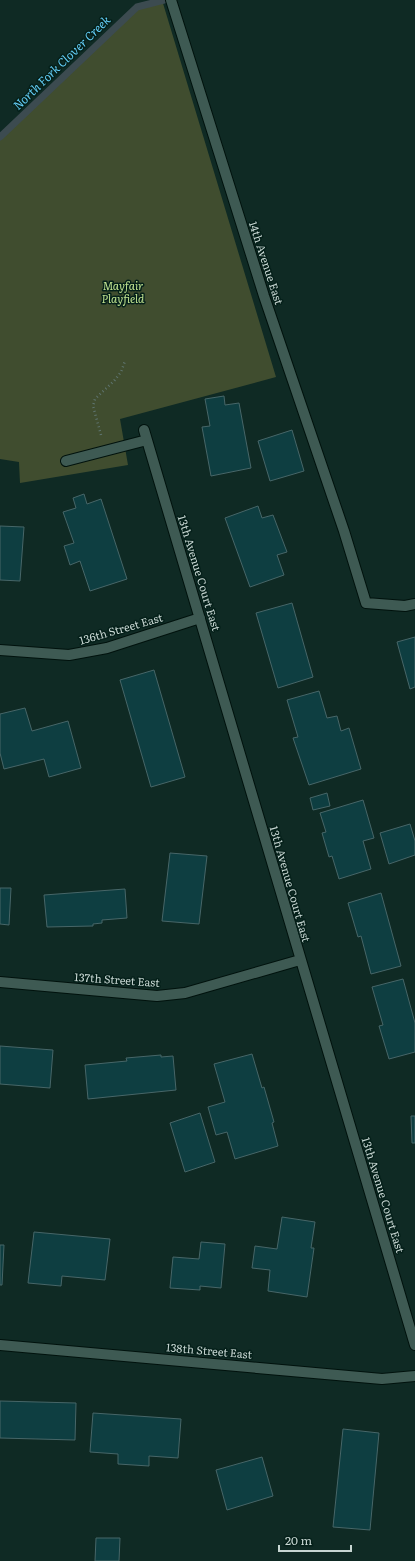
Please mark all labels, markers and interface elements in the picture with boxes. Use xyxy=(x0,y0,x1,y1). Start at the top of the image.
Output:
water label: North Fork Clover Creek xyxy=(9,11,114,114)
street label: 14th Avenue East xyxy=(246,219,288,307)
park label: Mayfair Playfield xyxy=(102,277,145,306)
street label: 13th Avenue Court East xyxy=(175,513,225,633)
street label: 136th Street East xyxy=(77,608,165,648)
street label: 13th Avenue Court East xyxy=(267,824,315,944)
street label: 137th Street East xyxy=(74,968,161,990)
street label: 13th Avenue Court East xyxy=(359,1135,409,1255)
street label: 138th Street East xyxy=(165,1338,253,1362)
scale bar xyxy=(279,1527,351,1553)
text: 20 m xyxy=(285,1531,312,1549)

